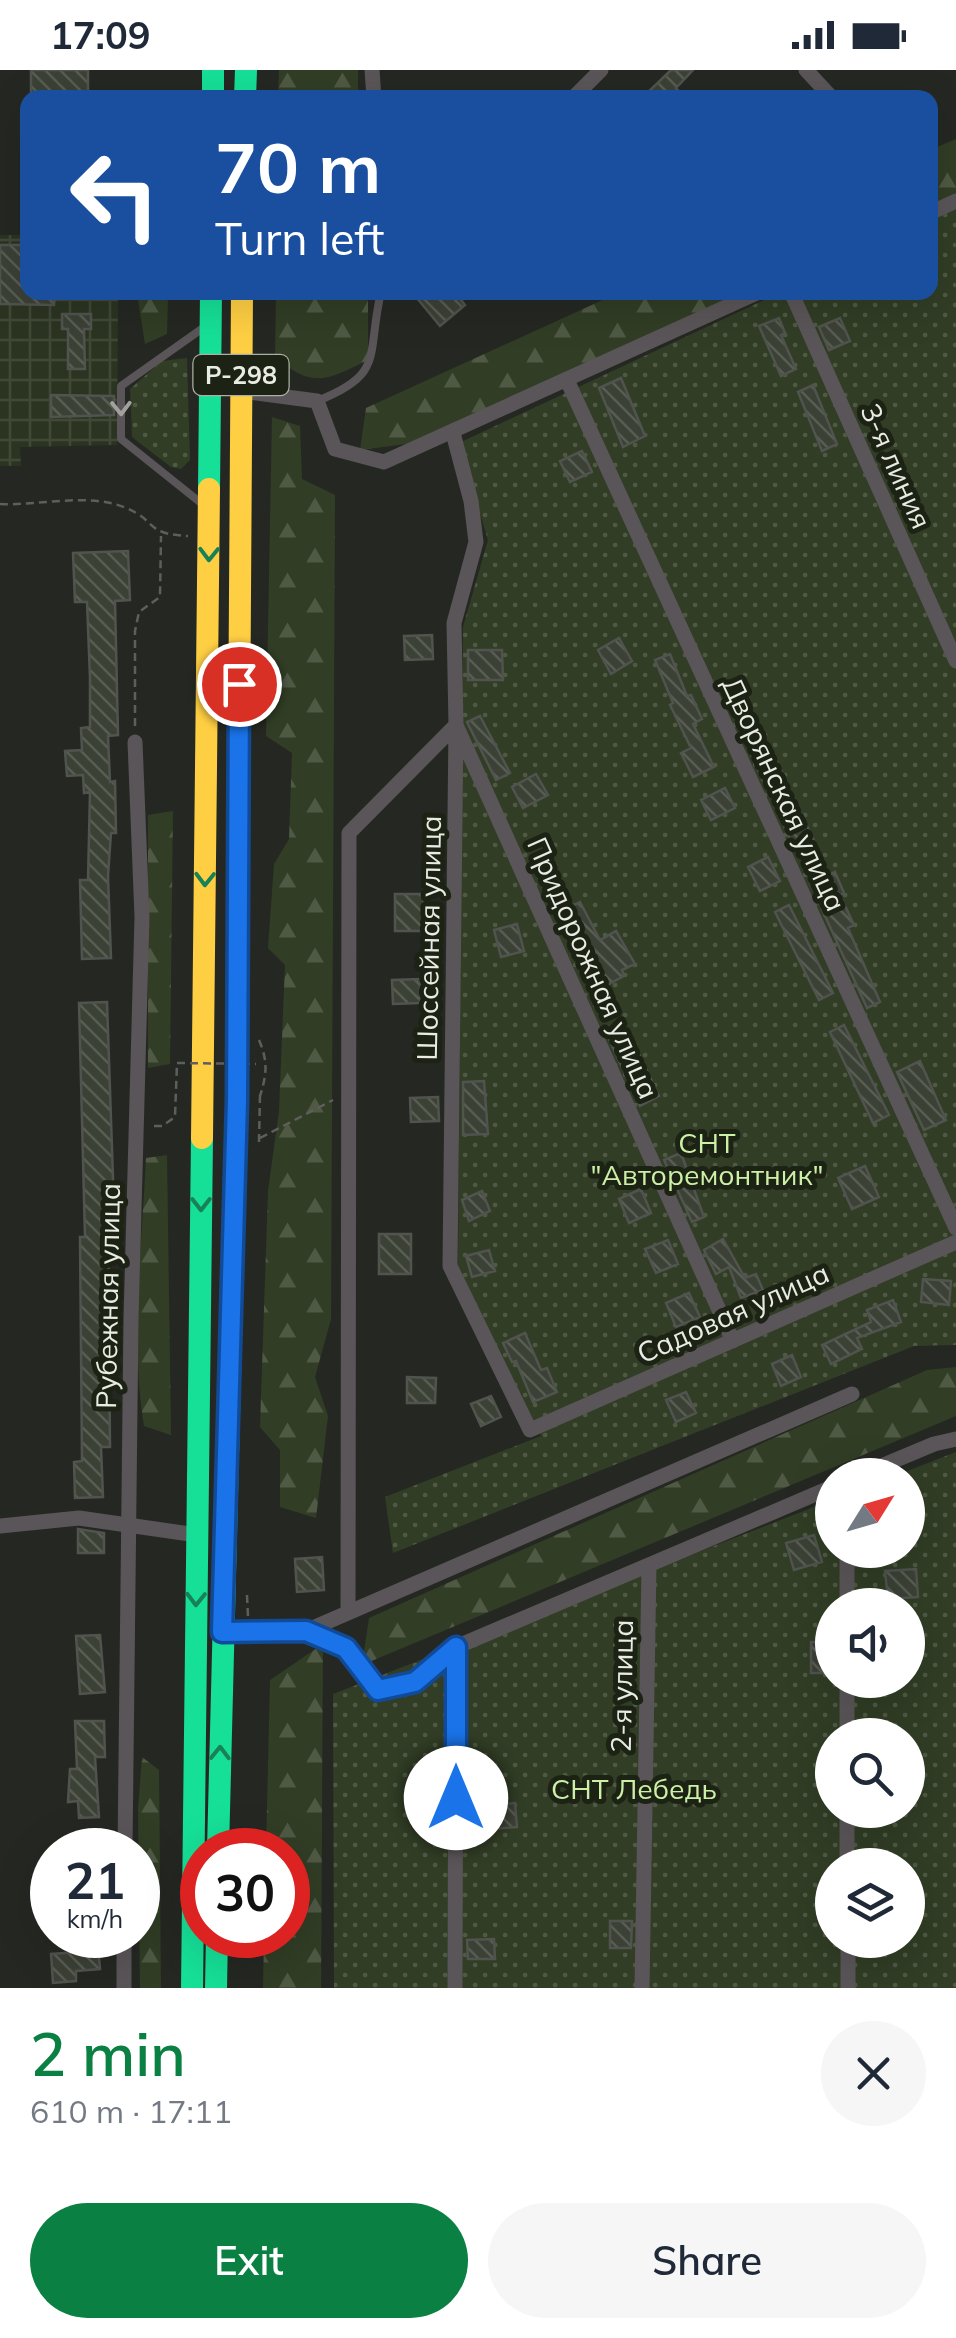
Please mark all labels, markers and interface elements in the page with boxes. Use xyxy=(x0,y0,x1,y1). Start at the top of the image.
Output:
text: 17:09 xyxy=(50,11,151,59)
text: 70 m xyxy=(215,123,381,211)
icon: left xyxy=(50,130,180,260)
text: Turn left xyxy=(215,210,384,266)
road number: Р-298 xyxy=(194,355,288,395)
street label: 3-я линия xyxy=(853,398,940,534)
one-way arrow xyxy=(110,402,132,417)
one-way arrow xyxy=(198,548,220,563)
pin xyxy=(197,642,282,727)
icon: arrive xyxy=(212,657,267,712)
street label: Дворянская улица xyxy=(715,671,854,916)
street label: Шоссейная улица xyxy=(409,815,448,1061)
street label: Придорожная улица xyxy=(520,832,667,1104)
one-way arrow xyxy=(194,872,216,888)
park label: СНТ "Авторемонтник" xyxy=(590,1125,824,1192)
street label: Рубежная улица xyxy=(88,1183,127,1409)
one-way arrow xyxy=(190,1198,212,1213)
street label: Садовая улица xyxy=(631,1255,834,1370)
north arrow xyxy=(815,1458,925,1568)
map controls xyxy=(815,1458,925,1958)
button: sound xyxy=(815,1588,925,1698)
one-way arrow xyxy=(186,1592,207,1608)
street label: 2-я улица xyxy=(603,1619,640,1753)
button: search xyxy=(815,1718,925,1828)
one-way arrow xyxy=(209,1744,230,1760)
position arrow xyxy=(404,1746,508,1850)
park label: СНТ Лебедь xyxy=(551,1771,717,1806)
speed limit sign: 30 xyxy=(180,1828,310,1958)
button: layers xyxy=(815,1848,925,1958)
text: 21 xyxy=(65,1849,125,1912)
text: km/h xyxy=(67,1903,123,1934)
text: 2 min xyxy=(30,2016,186,2091)
button: close xyxy=(821,2021,926,2126)
text: 610 m · 17:11 xyxy=(30,2091,232,2131)
button: Exit xyxy=(30,2203,468,2318)
button: Share xyxy=(488,2203,926,2318)

